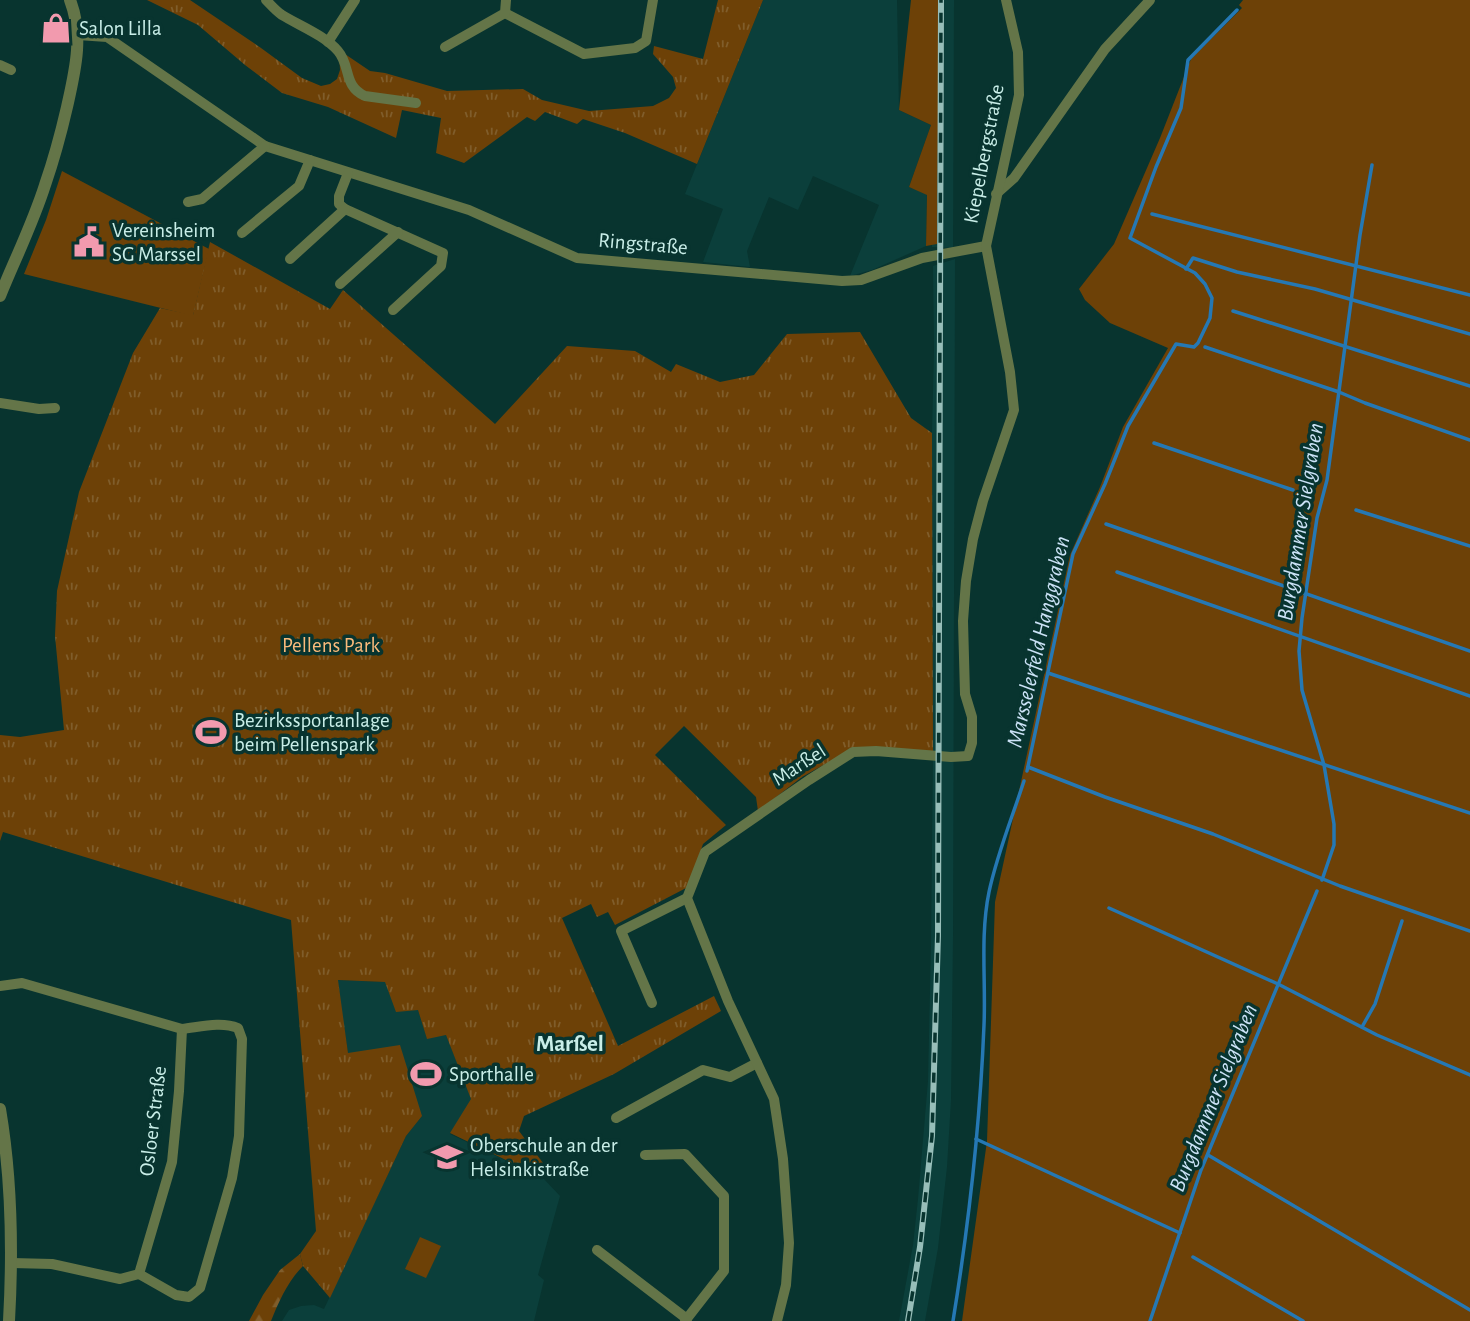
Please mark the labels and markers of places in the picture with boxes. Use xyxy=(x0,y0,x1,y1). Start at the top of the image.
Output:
shop icon: Salon Lilla xyxy=(39,11,73,45)
place label: Salon Lilla xyxy=(79,18,162,39)
place label: Vereinsheim SG Marssel xyxy=(112,220,215,265)
public building icon: Vereinsheim SG Marssel xyxy=(72,225,106,259)
place label: Bezirkssportanlage beim Pellenspark xyxy=(234,710,390,755)
sports icon: Bezirkssportanlage beim Pellenspark xyxy=(194,715,228,749)
sports icon: Sporthalle xyxy=(409,1057,443,1091)
place label: Sporthalle xyxy=(449,1064,534,1085)
place label: Oberschule an der Helsinkistraße xyxy=(470,1135,618,1180)
school or university icon: Oberschule an der Helsinkistraße xyxy=(430,1140,464,1174)

